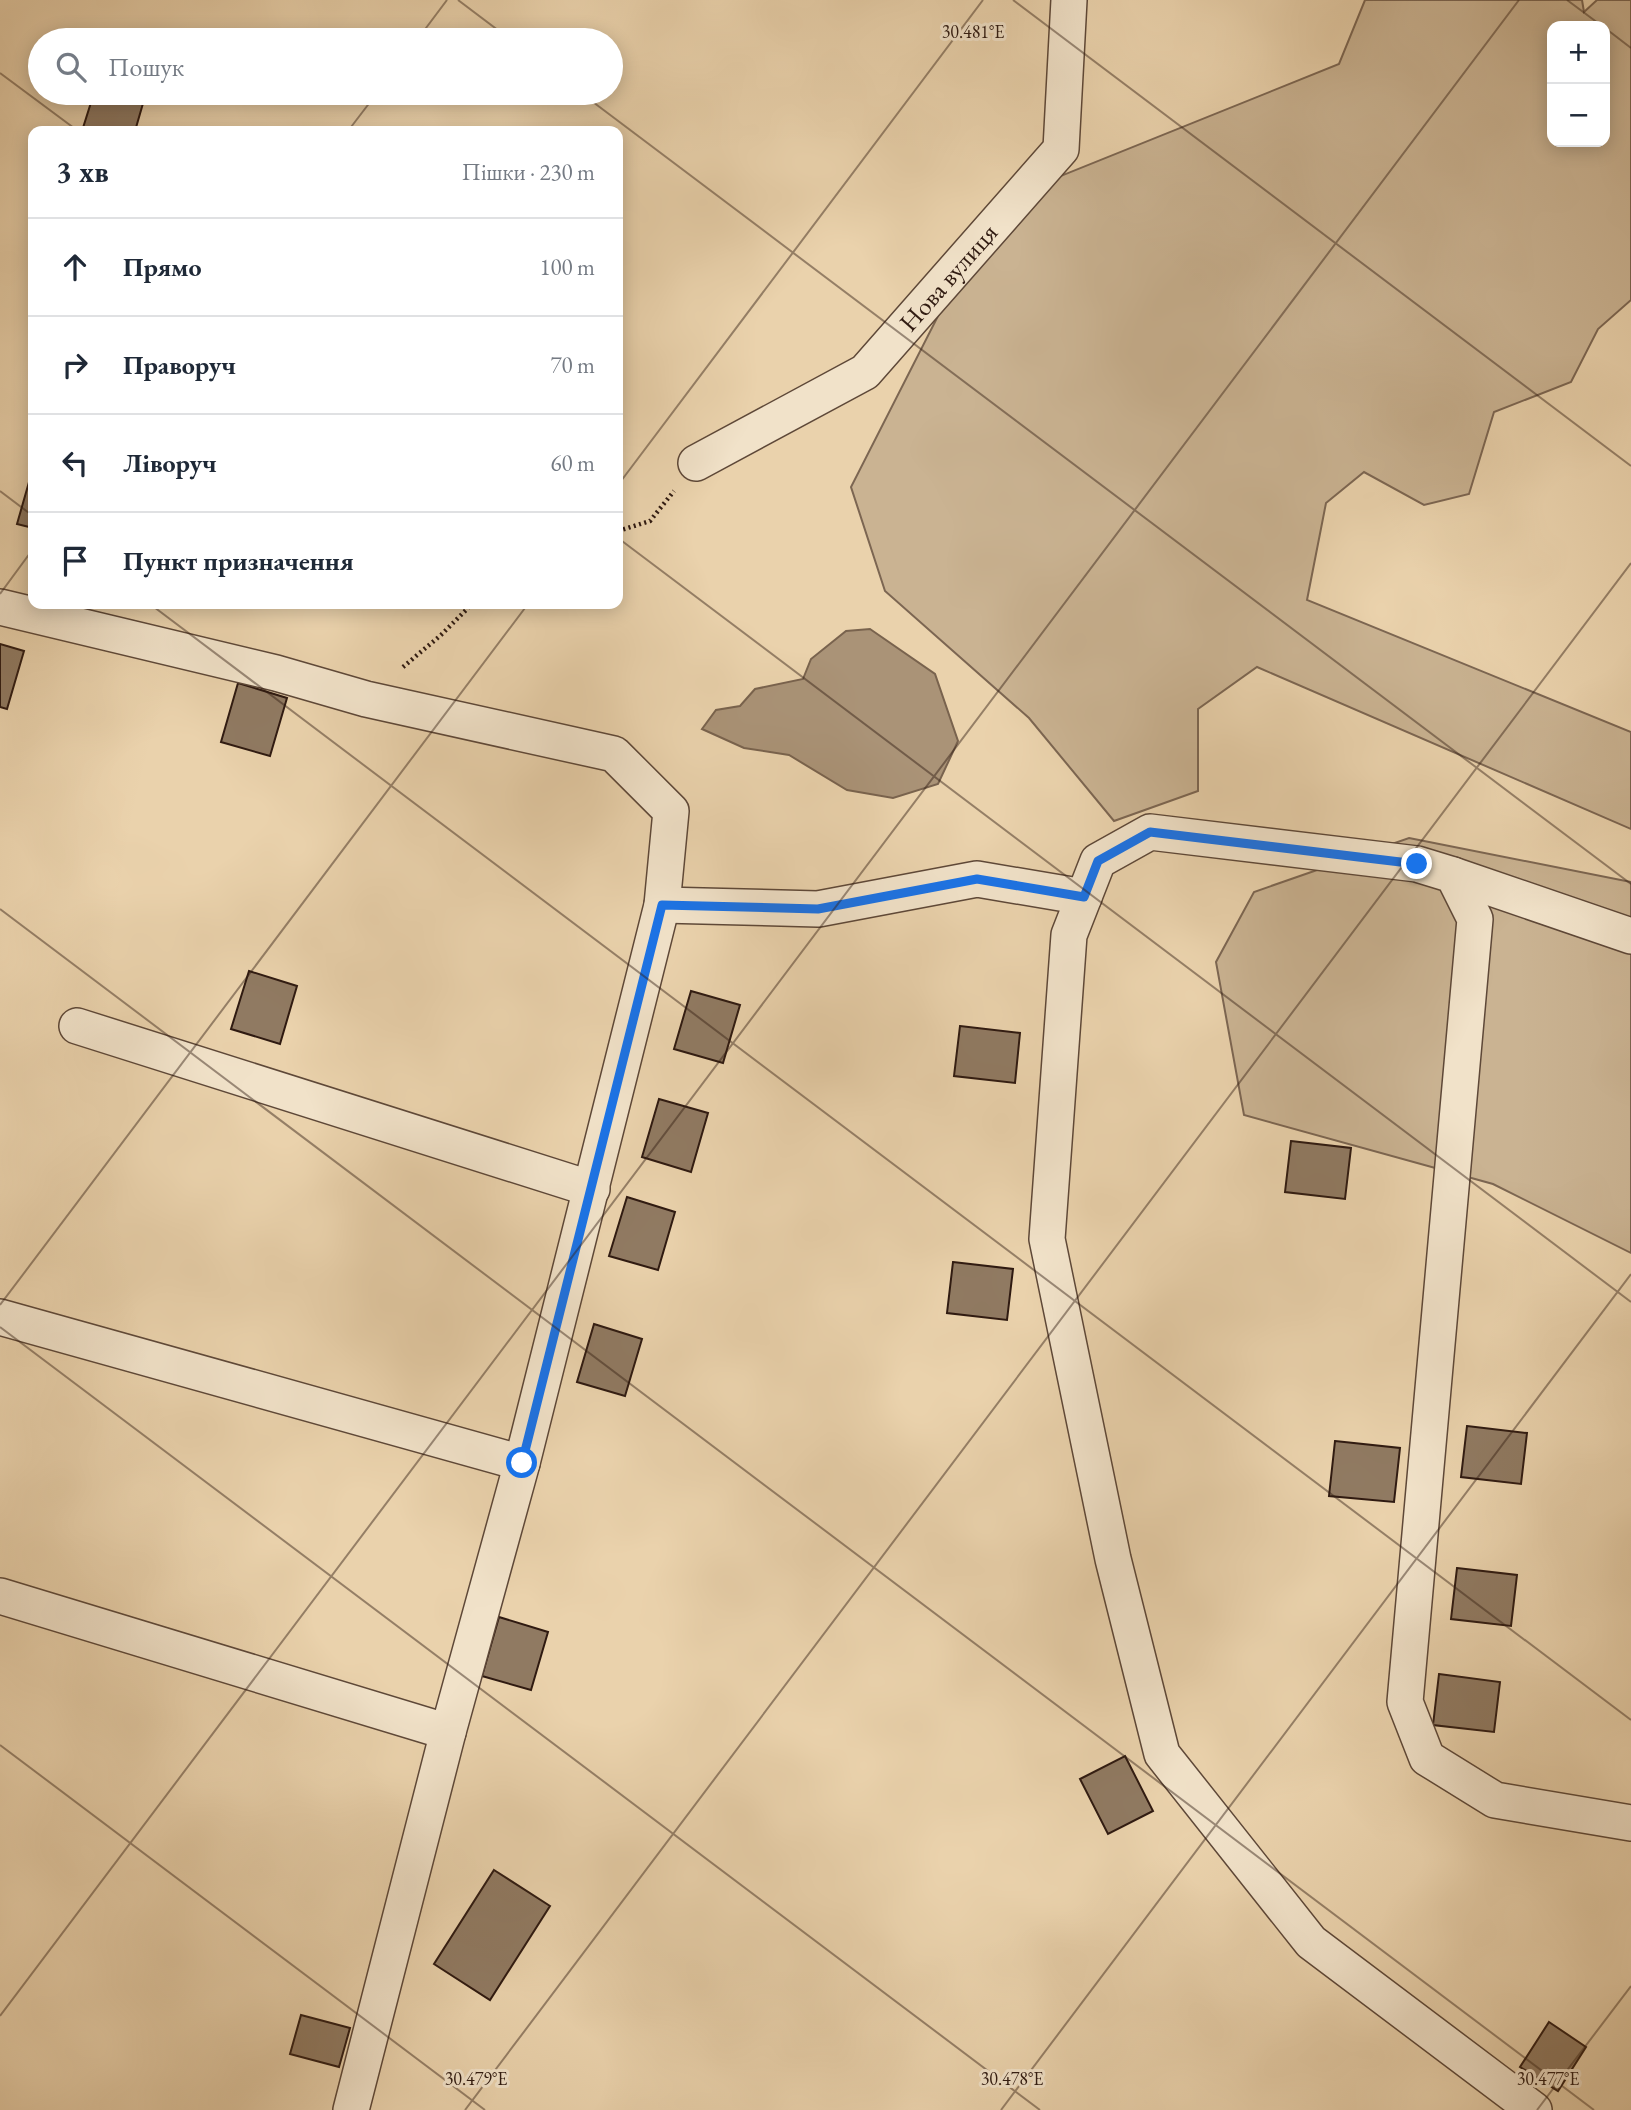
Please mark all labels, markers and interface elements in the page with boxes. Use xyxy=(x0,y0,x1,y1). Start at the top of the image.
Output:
text: 30.481°E xyxy=(942,20,1004,43)
map controls xyxy=(1547,21,1610,147)
button: + xyxy=(1547,21,1610,84)
search box xyxy=(28,28,623,105)
icon: search xyxy=(52,48,90,86)
text: Пошук xyxy=(108,50,184,84)
button: − xyxy=(1547,84,1610,147)
text: 3 хв xyxy=(56,152,109,191)
text: Пішки · 230 m xyxy=(462,157,595,187)
street label: Нова вулиця xyxy=(891,216,1005,339)
icon: ahead xyxy=(56,248,94,286)
text: Прямо xyxy=(123,250,202,284)
text: 100 m xyxy=(539,252,595,282)
icon: right xyxy=(56,346,94,384)
text: Праворуч xyxy=(123,348,236,382)
text: 70 m xyxy=(550,350,595,380)
icon: left xyxy=(56,444,94,482)
text: Ліворуч xyxy=(123,446,217,480)
text: 60 m xyxy=(550,448,595,478)
icon: arrive xyxy=(56,542,94,580)
text: Пункт призначення xyxy=(123,544,354,578)
route end xyxy=(1401,848,1432,879)
route start xyxy=(506,1447,537,1478)
text: 30.479°E xyxy=(445,2067,507,2090)
text: 30.478°E xyxy=(981,2067,1043,2090)
text: 30.477°E xyxy=(1517,2067,1579,2090)

